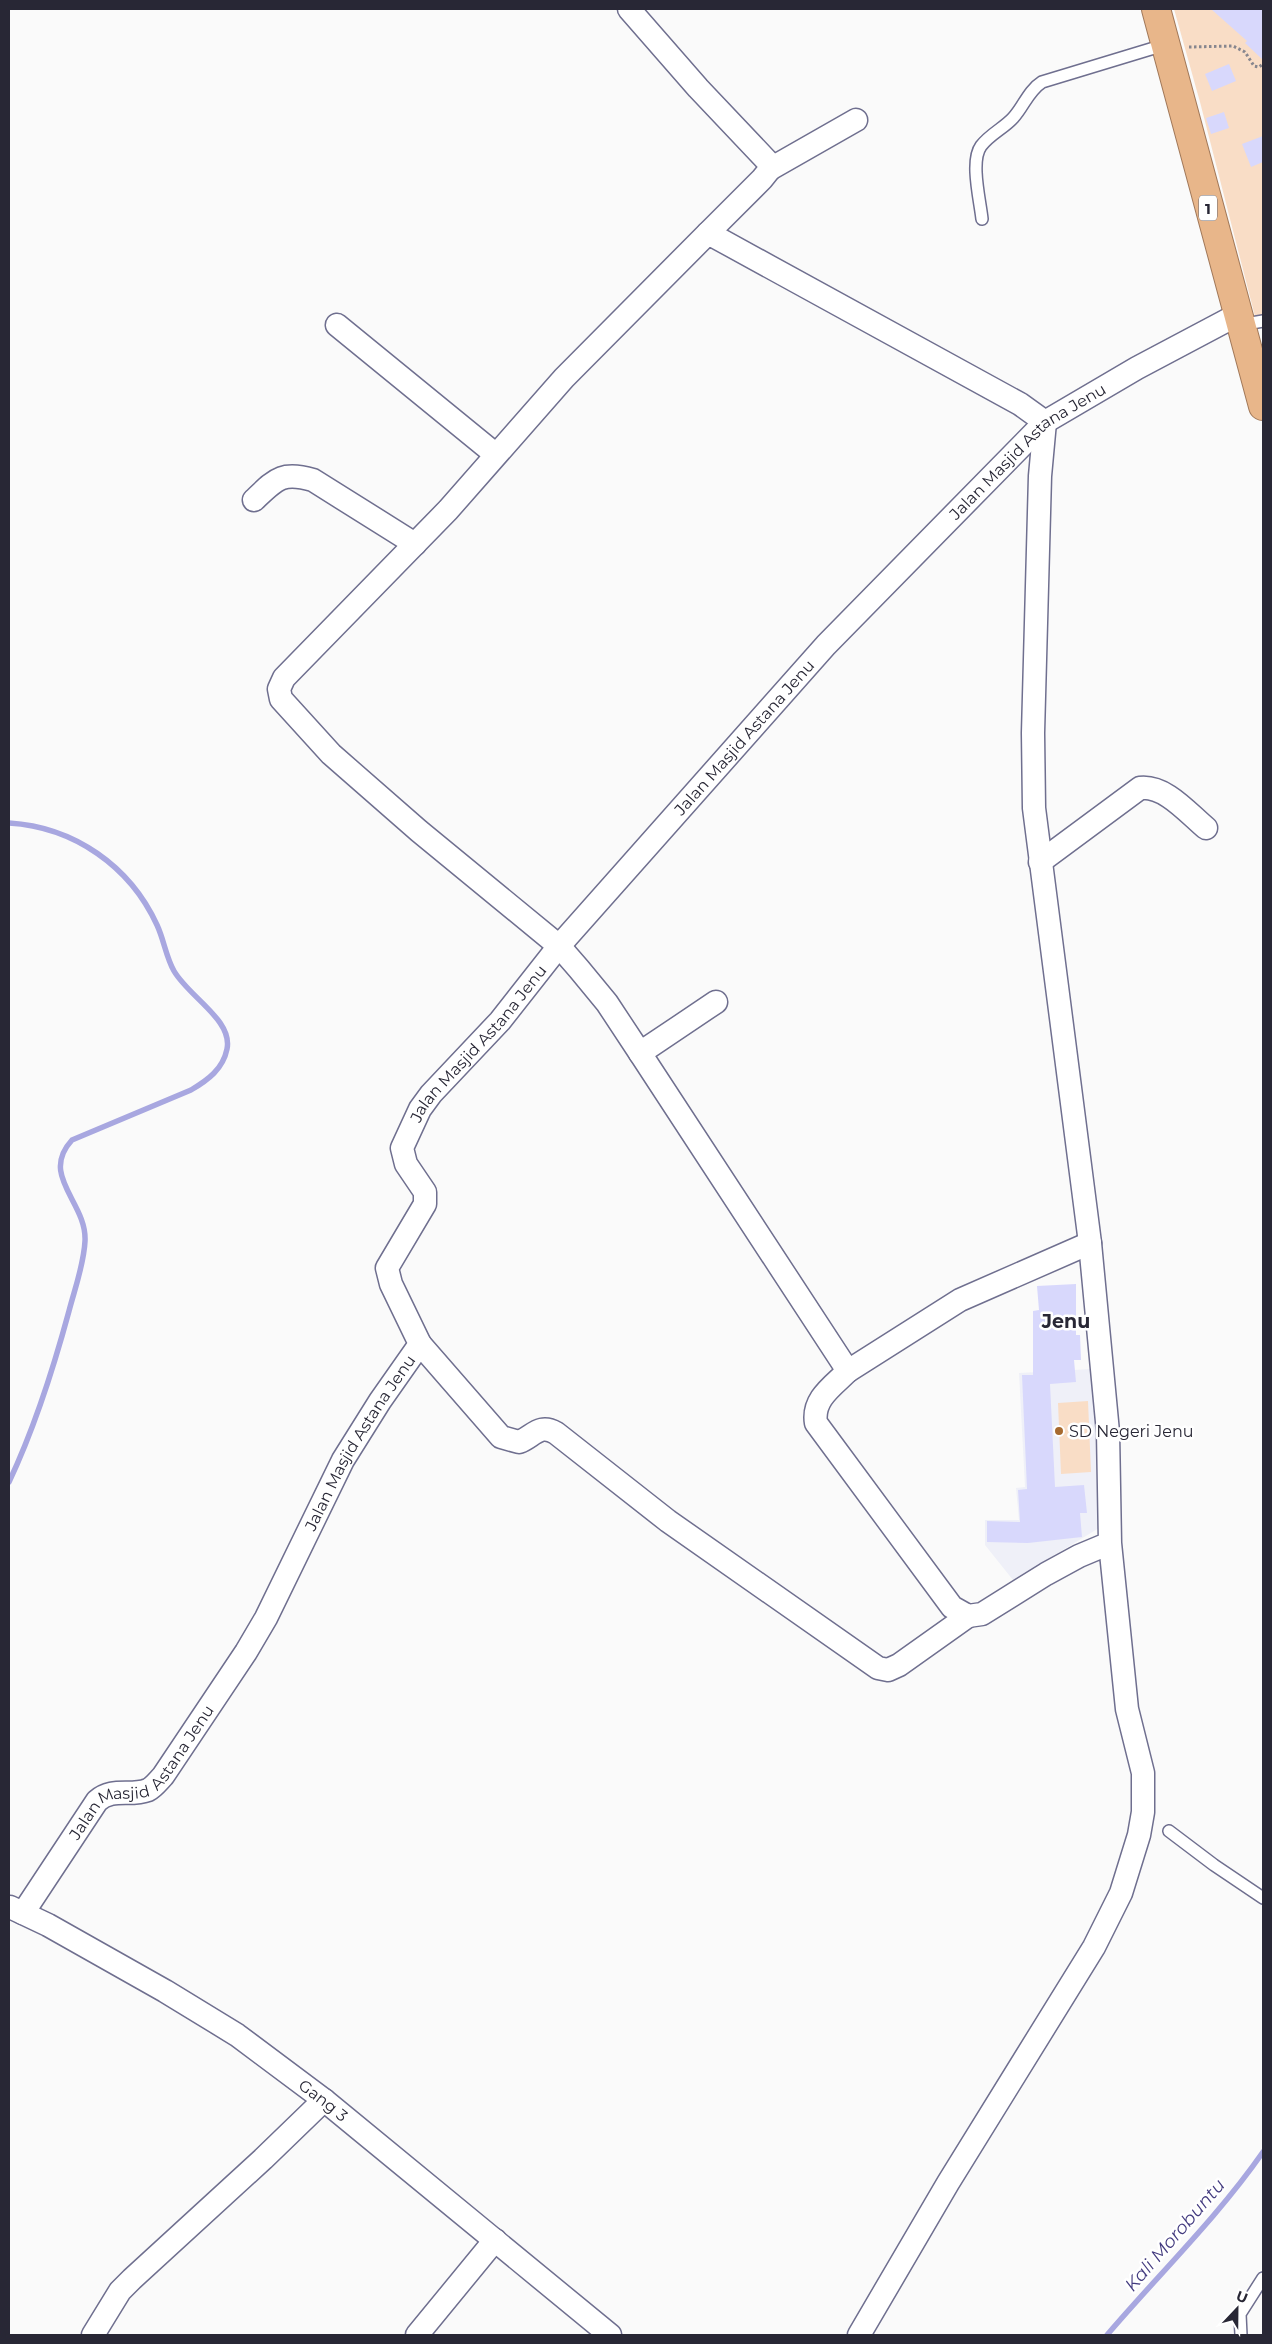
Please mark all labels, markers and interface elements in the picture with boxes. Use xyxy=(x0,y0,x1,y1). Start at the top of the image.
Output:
road number: 1 xyxy=(1199,196,1217,220)
street label: Jalan Masjid Astana Jenu xyxy=(945,379,1109,524)
street label: Jalan Masjid Astana Jenu xyxy=(670,656,818,820)
street label: Jalan Masjid Astana Jenu xyxy=(405,961,550,1126)
district label: Jenu xyxy=(1041,1310,1090,1333)
street label: Jalan Masjid Astana Jenu xyxy=(300,1351,419,1534)
place label: SD Negeri Jenu xyxy=(1069,1422,1194,1441)
marker: SD Negeri Jenu xyxy=(1053,1425,1065,1437)
street label: Jalan Masjid Astana Jenu xyxy=(64,1701,217,1844)
street label: Gang 3 xyxy=(295,2075,352,2125)
water label: Kali Morobuntu xyxy=(1120,2174,1230,2296)
north arrow xyxy=(1212,2284,1262,2334)
text: U xyxy=(1233,2287,1250,2307)

